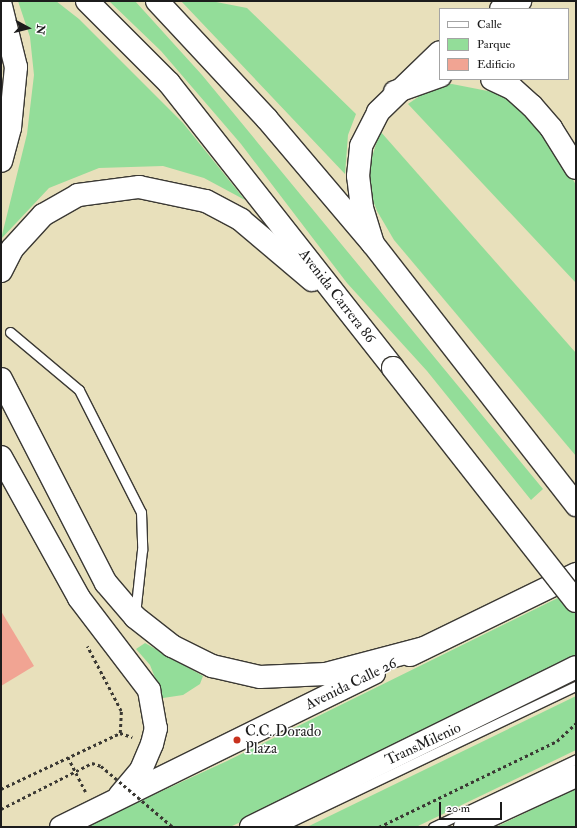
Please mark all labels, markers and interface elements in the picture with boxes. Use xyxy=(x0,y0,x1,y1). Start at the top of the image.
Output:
north arrow xyxy=(8,8,48,48)
legend xyxy=(439,8,569,80)
text: Calle xyxy=(477,17,502,32)
text: N xyxy=(33,24,47,35)
text: Parque xyxy=(477,37,511,52)
text: Edificio xyxy=(477,57,515,72)
street label: Avenida Carrera 86 xyxy=(295,245,379,347)
street label: Avenida Calle 26 xyxy=(302,654,400,714)
street label: TransMilenio xyxy=(382,719,464,769)
place label: C.C. Dorado Plaza xyxy=(245,722,321,757)
marker: C.C. Dorado Plaza xyxy=(232,735,242,745)
scale bar xyxy=(441,794,504,820)
text: 20 m xyxy=(446,801,470,816)

